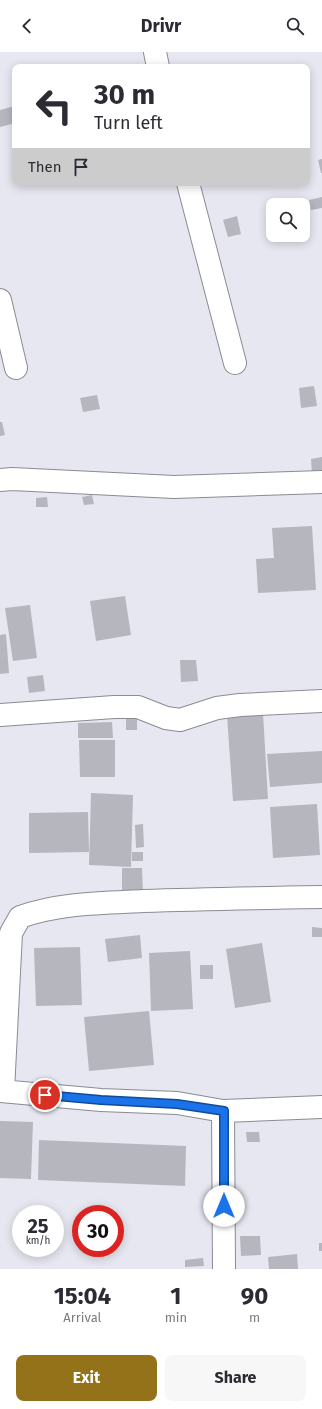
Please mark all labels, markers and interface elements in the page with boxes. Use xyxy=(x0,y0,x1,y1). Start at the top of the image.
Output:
icon: back xyxy=(16,15,38,37)
text: Drivr xyxy=(141,15,181,37)
icon: search xyxy=(284,15,306,37)
text: 30 m xyxy=(94,78,155,111)
icon: left xyxy=(28,80,80,132)
text: Turn left xyxy=(94,112,163,134)
icon: arrive xyxy=(70,156,92,178)
text: Then xyxy=(28,158,62,176)
map controls xyxy=(266,198,310,242)
button: search xyxy=(266,198,310,242)
pin xyxy=(28,1078,62,1112)
icon: arrive xyxy=(34,1084,56,1106)
position arrow xyxy=(203,1185,245,1227)
speed limit sign: 30 xyxy=(72,1205,124,1257)
text: 25 xyxy=(27,1214,49,1238)
text: km/h xyxy=(26,1235,50,1247)
text: 15:04 xyxy=(54,1282,111,1310)
text: 1 xyxy=(170,1282,182,1310)
text: 90 xyxy=(241,1282,268,1310)
text: Arrival xyxy=(63,1310,101,1325)
text: min xyxy=(165,1310,187,1325)
text: m xyxy=(249,1310,260,1325)
button: Exit xyxy=(16,1355,157,1401)
button: Share xyxy=(165,1355,306,1401)

